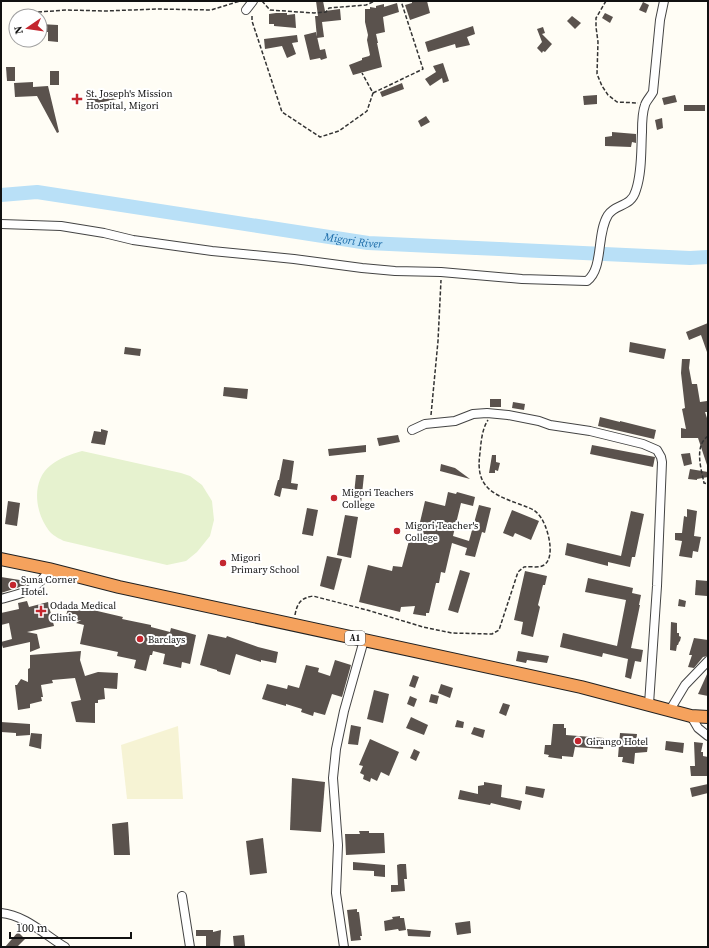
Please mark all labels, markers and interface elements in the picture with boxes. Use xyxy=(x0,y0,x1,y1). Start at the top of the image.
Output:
north arrow xyxy=(8,8,48,48)
text: N xyxy=(11,25,27,36)
place label: St. Joseph's Mission Hospital, Migori xyxy=(86,87,173,112)
marker: St. Joseph's Mission Hospital, Migori xyxy=(71,93,83,105)
water label: Migori River xyxy=(322,229,383,252)
place label: Migori Teachers College xyxy=(342,486,414,511)
marker: Migori Teachers College xyxy=(329,493,339,503)
place label: Migori Teacher's College xyxy=(405,519,478,544)
marker: Migori Teacher's College xyxy=(392,526,402,536)
place label: Migori Primary School xyxy=(231,551,300,576)
marker: Migori Primary School xyxy=(218,558,228,568)
place label: Suna Corner Hotel. xyxy=(21,573,78,598)
marker: Suna Corner Hotel. xyxy=(8,580,18,590)
place label: Odada Medical Clinic xyxy=(50,599,116,624)
marker: Odada Medical Clinic xyxy=(35,605,47,617)
road number: A1 xyxy=(345,631,365,645)
place label: Barclays xyxy=(148,633,185,646)
marker: Barclays xyxy=(135,634,145,644)
place label: Girango Hotel xyxy=(586,735,648,748)
marker: Girango Hotel xyxy=(573,736,583,746)
scale bar xyxy=(10,914,131,940)
text: 100 m xyxy=(16,920,48,936)

